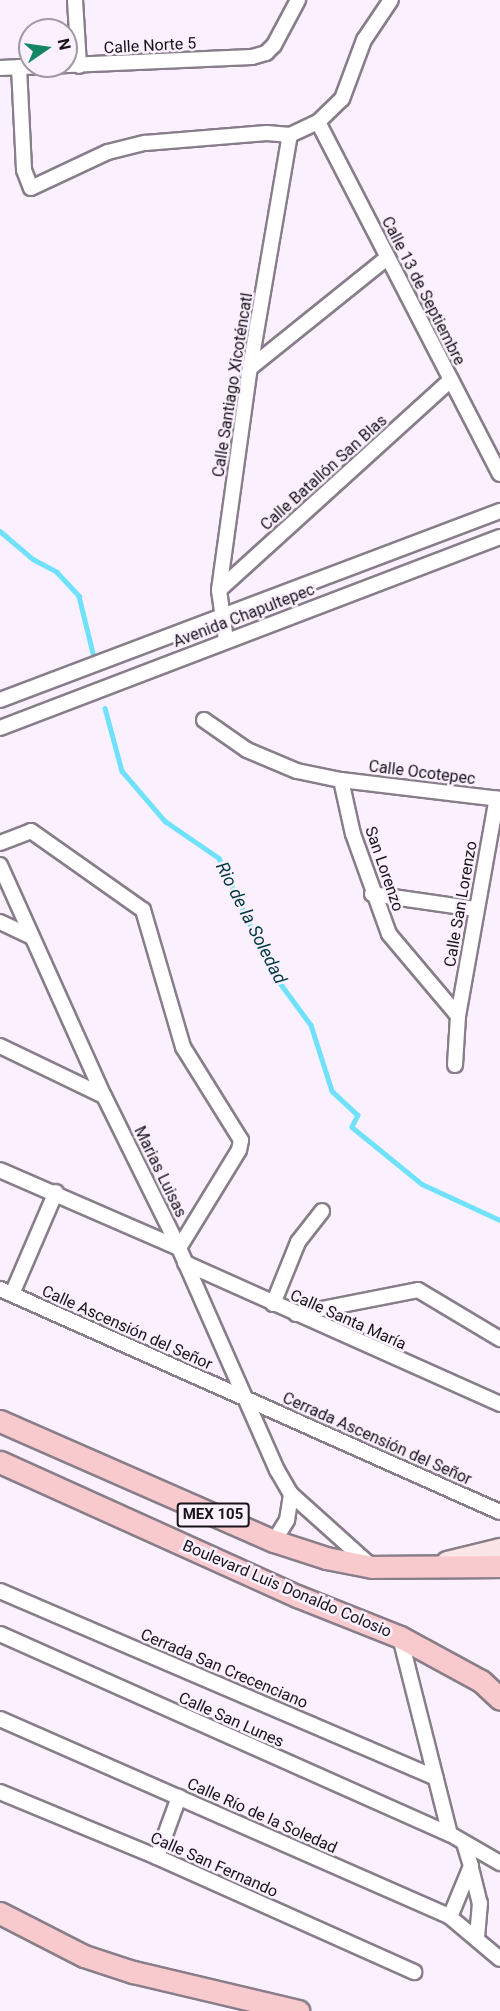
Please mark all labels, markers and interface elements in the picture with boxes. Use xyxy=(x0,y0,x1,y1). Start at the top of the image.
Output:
north arrow xyxy=(18,18,78,78)
street label: Calle Norte 5 xyxy=(103,34,197,58)
text: N xyxy=(54,37,75,52)
street label: Calle 13 de Septiembre xyxy=(377,214,469,368)
street label: Calle Santiago Xicoténcatl xyxy=(209,291,257,479)
street label: Calle Batallón San Blas xyxy=(257,411,391,535)
street label: Avenida Chapultepec xyxy=(171,580,317,652)
street label: Calle Ocotepec xyxy=(368,757,476,789)
street label: San Lorenzo xyxy=(361,824,407,914)
street label: Calle San Lorenzo xyxy=(440,839,482,969)
water label: Rio de la Soledad xyxy=(211,858,291,988)
street label: Marias Luisas xyxy=(130,1123,190,1221)
street label: Calle Ascensión del Señor xyxy=(39,1282,215,1374)
street label: Calle Santa María xyxy=(287,1286,409,1354)
street label: Cerrada Ascensión del Señor xyxy=(279,1389,475,1489)
road number: MEX 105 xyxy=(176,1503,250,1527)
street label: Boulevard Luis Donaldo Colosio xyxy=(180,1536,394,1642)
street label: Cerrada San Crecenciano xyxy=(138,1625,310,1713)
street label: Calle San Lunes xyxy=(175,1688,287,1752)
street label: Calle Río de la Soledad xyxy=(184,1774,340,1858)
street label: Calle San Fernando xyxy=(147,1828,281,1902)

